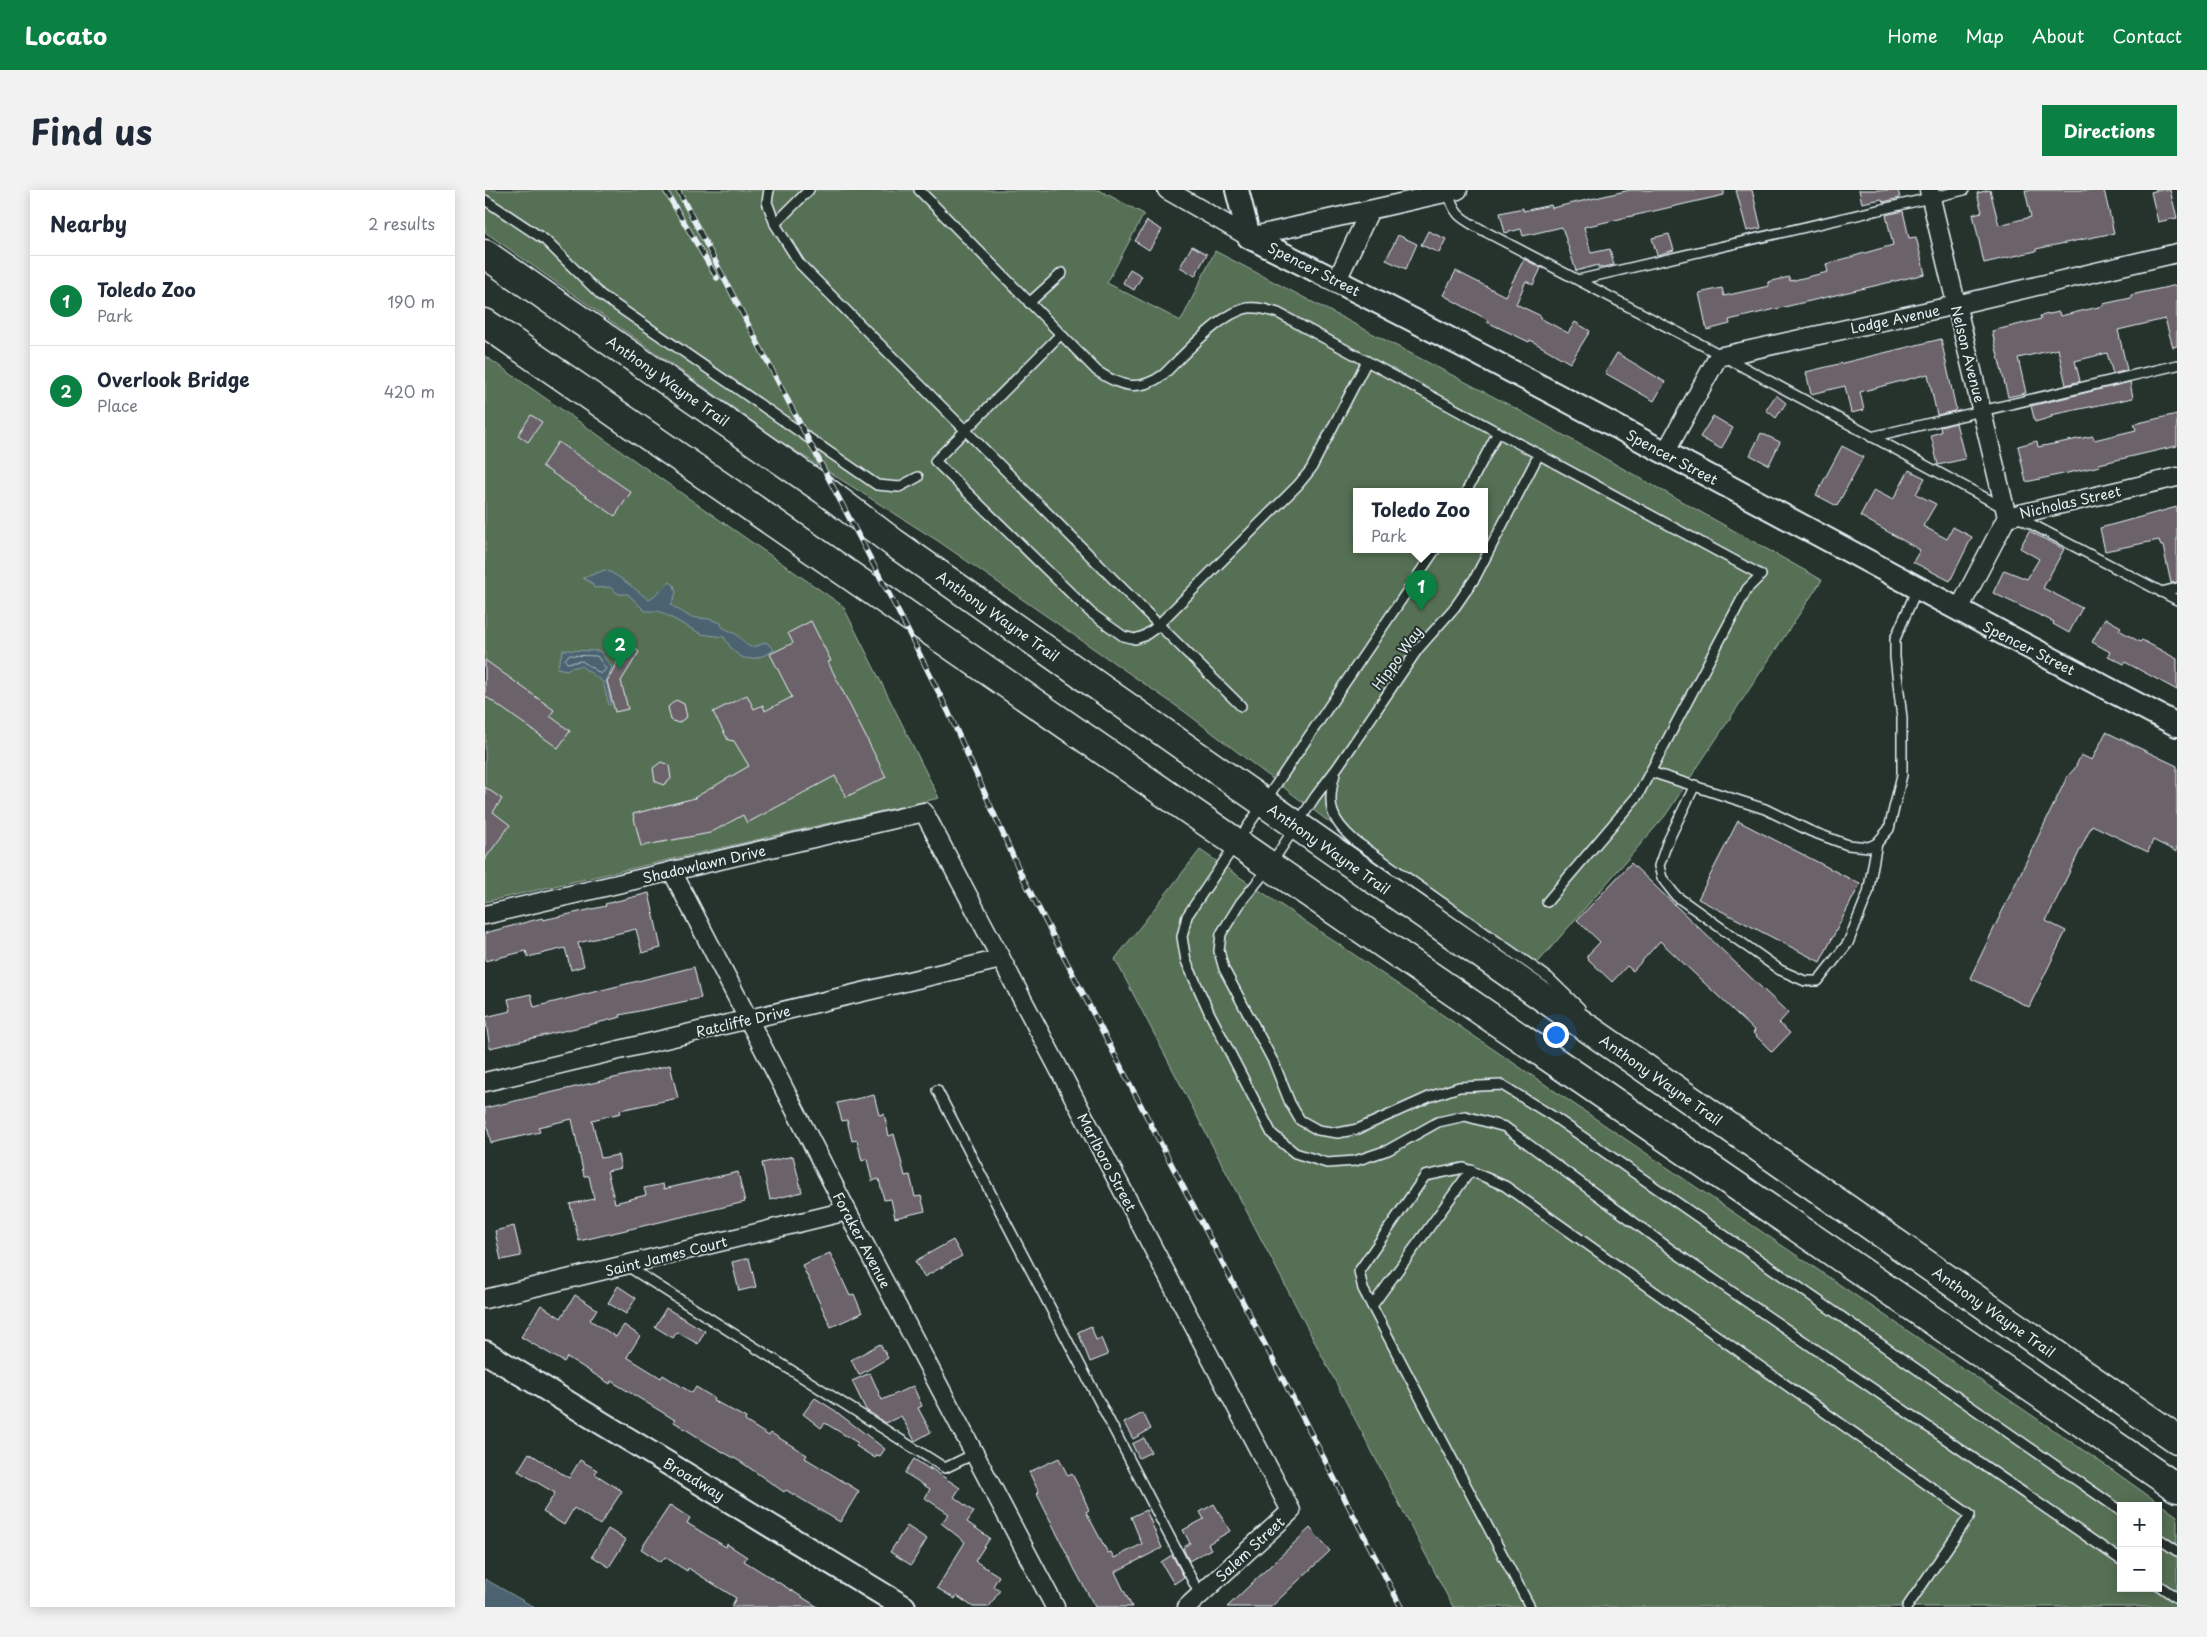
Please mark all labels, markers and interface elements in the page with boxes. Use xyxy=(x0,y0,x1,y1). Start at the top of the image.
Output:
text: Locato xyxy=(25,17,107,53)
text: Home xyxy=(1887,22,1937,49)
text: Map xyxy=(1965,22,2004,49)
text: About xyxy=(2032,22,2084,49)
text: Contact xyxy=(2112,22,2182,49)
text: Find us xyxy=(30,104,152,157)
button: Directions xyxy=(2042,105,2177,156)
text: Nearby xyxy=(50,207,127,239)
text: 2 results xyxy=(368,211,435,235)
street label: Spencer Street xyxy=(1264,237,1364,301)
text: Toledo Zoo xyxy=(97,275,196,303)
text: 1 xyxy=(62,289,70,313)
text: 190 m xyxy=(387,289,435,313)
street label: Lodge Avenue xyxy=(1848,299,1942,339)
text: Park xyxy=(97,303,133,327)
street label: Nelson Avenue xyxy=(1946,303,1990,405)
street label: Anthony Wayne Trail xyxy=(602,331,734,431)
text: Overlook Bridge xyxy=(97,365,249,393)
text: 2 xyxy=(60,379,72,403)
text: 420 m xyxy=(384,379,435,403)
text: Place xyxy=(97,393,138,417)
street label: Spencer Street xyxy=(1623,424,1722,490)
street label: Nicholas Street xyxy=(2017,480,2123,524)
popup xyxy=(1353,488,1488,553)
text: Toledo Zoo xyxy=(1371,495,1470,523)
text: Park xyxy=(1371,523,1407,547)
street label: Anthony Wayne Trail xyxy=(932,566,1064,666)
pin: 1 xyxy=(1405,570,1437,611)
street label: Spencer Street xyxy=(1979,616,2079,680)
street label: Hippo Way xyxy=(1367,622,1427,694)
pin: 2 xyxy=(604,628,636,669)
street label: Anthony Wayne Trail xyxy=(1263,799,1395,899)
street label: Shadowlawn Drive xyxy=(640,840,768,888)
street label: Ratcliffe Drive xyxy=(694,1000,792,1042)
your location xyxy=(1543,1022,1569,1048)
street label: Anthony Wayne Trail xyxy=(1595,1030,1727,1130)
street label: Marlboro Street xyxy=(1072,1109,1142,1215)
street label: Foraker Avenue xyxy=(828,1188,896,1292)
street label: Saint James Court xyxy=(603,1231,729,1281)
street label: Anthony Wayne Trail xyxy=(1928,1262,2060,1362)
street label: Broadway xyxy=(659,1452,729,1506)
map controls xyxy=(2117,1502,2162,1592)
button: + xyxy=(2117,1502,2162,1547)
street label: Salem Street xyxy=(1211,1511,1289,1586)
button: − xyxy=(2117,1547,2162,1592)

